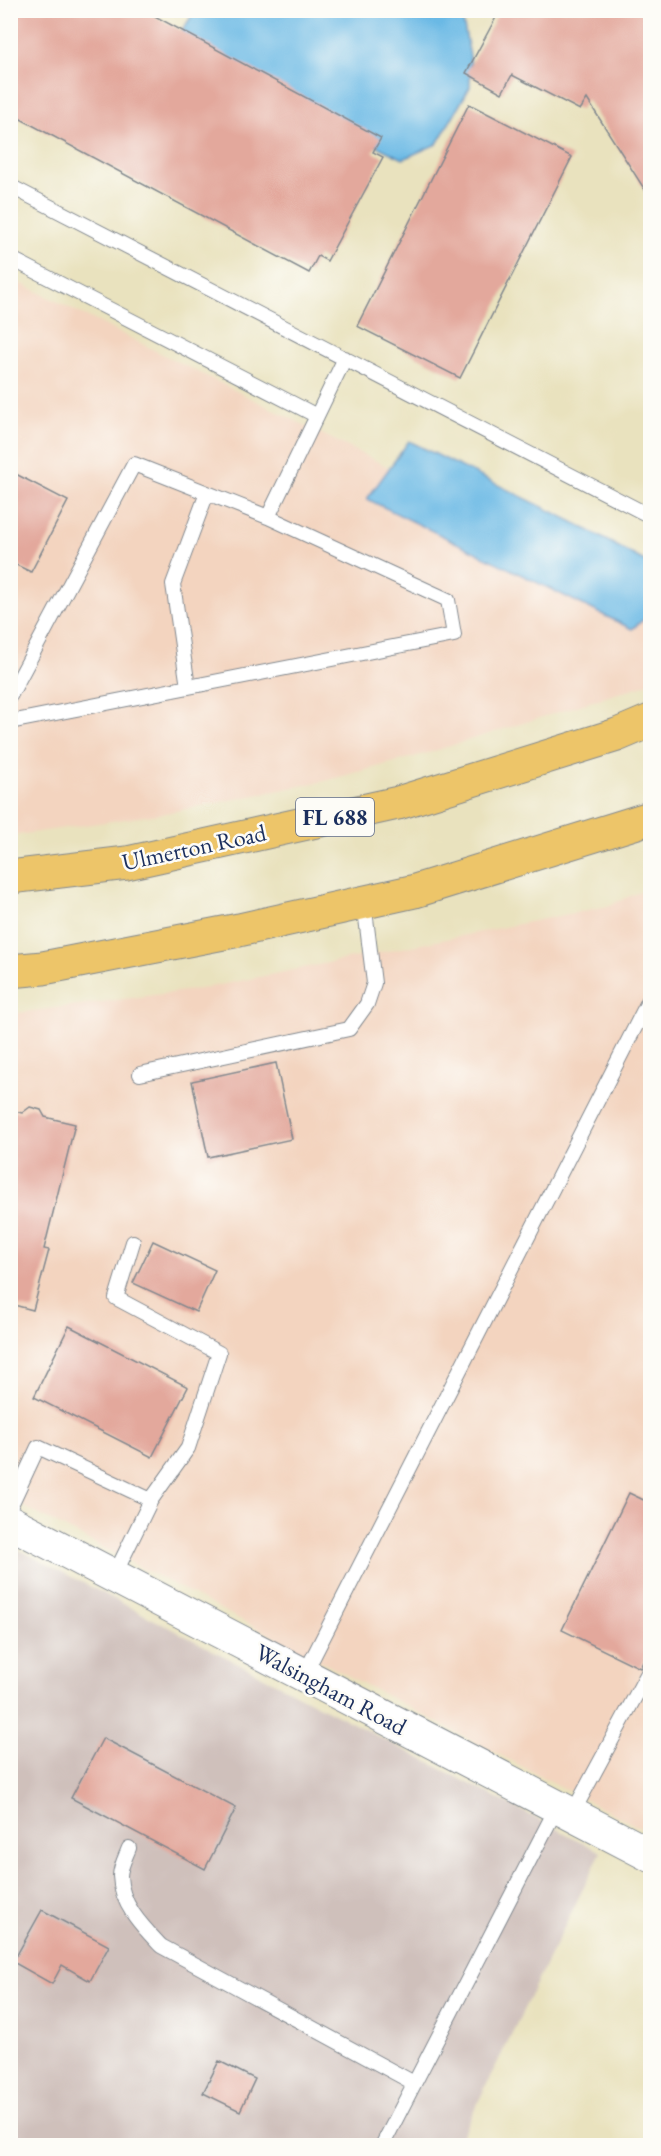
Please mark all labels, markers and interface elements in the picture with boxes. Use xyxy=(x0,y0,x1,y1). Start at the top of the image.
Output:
road number: FL 688 xyxy=(296,798,374,836)
street label: Ulmerton Road xyxy=(119,816,270,877)
street label: Walsingham Road xyxy=(250,1636,413,1742)

